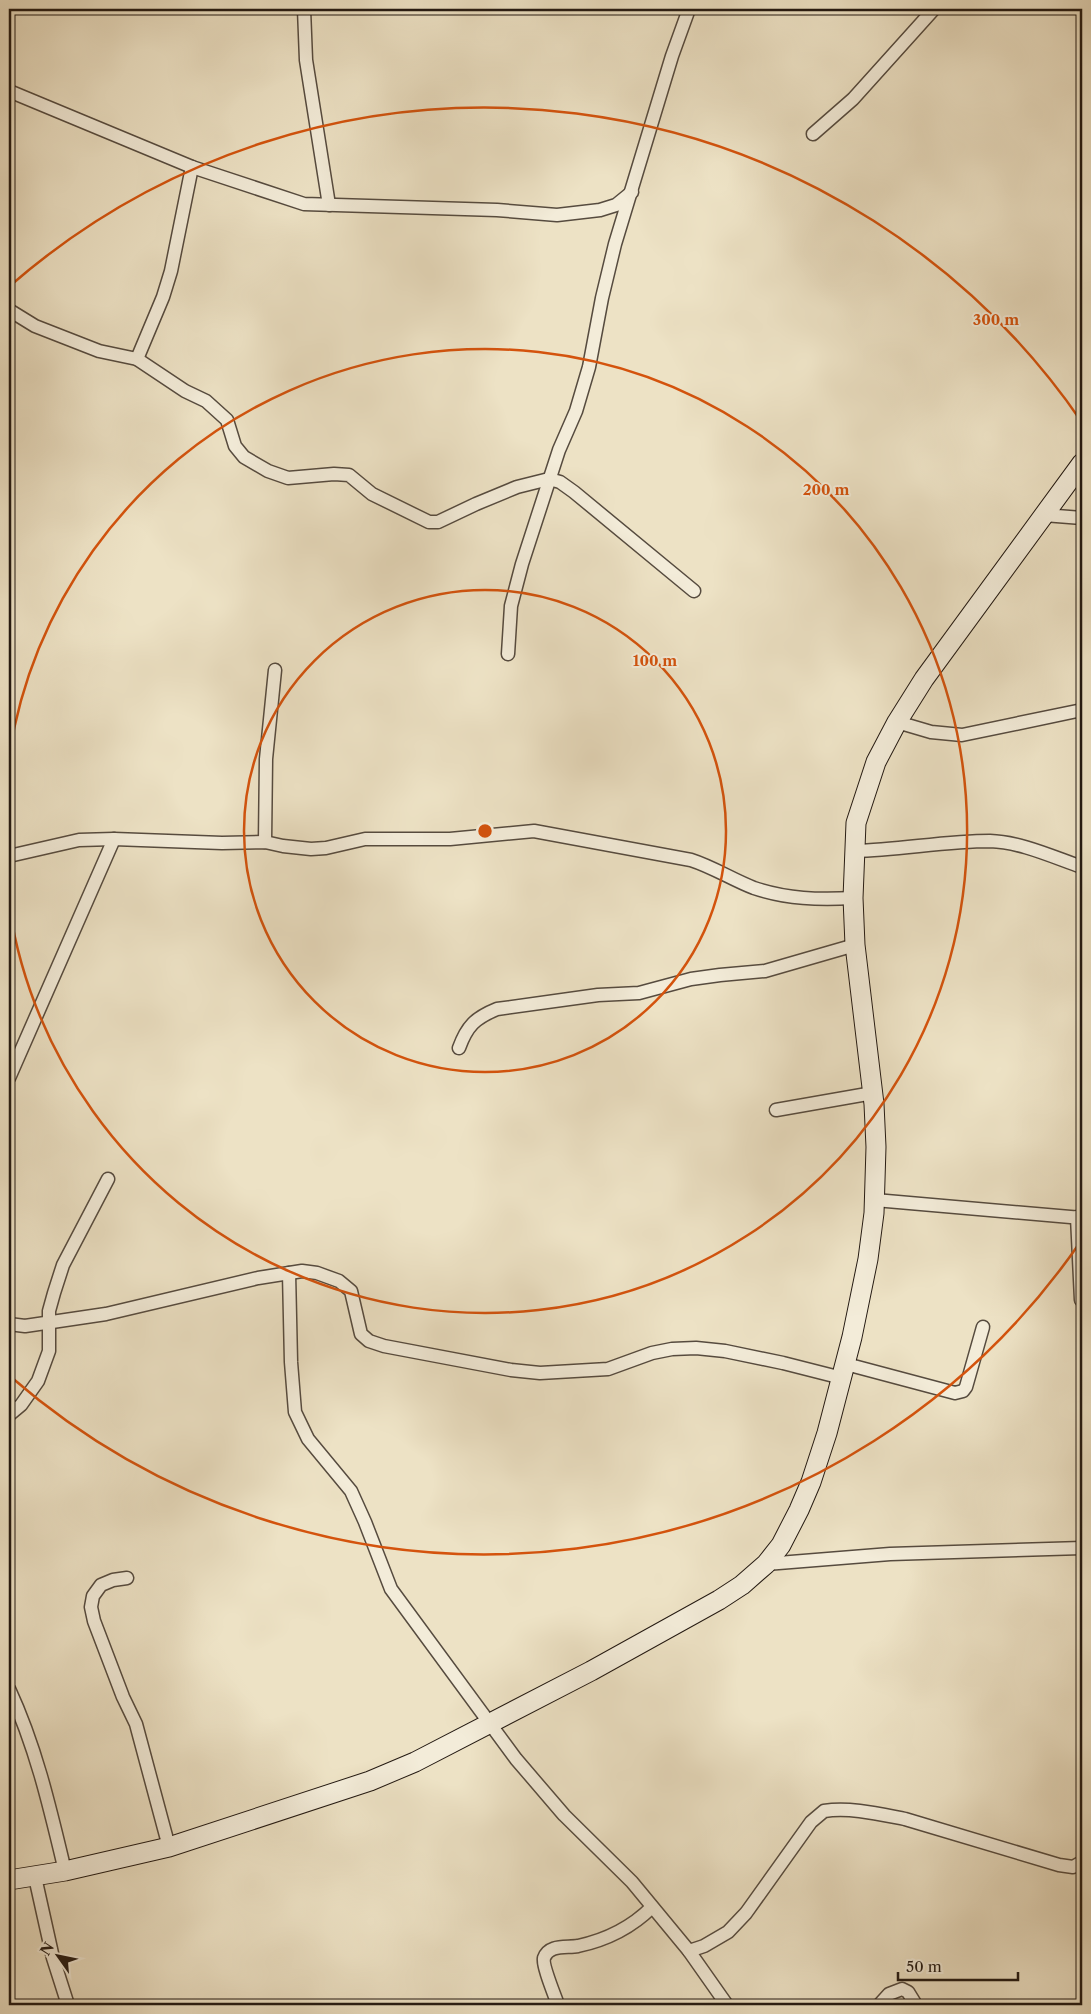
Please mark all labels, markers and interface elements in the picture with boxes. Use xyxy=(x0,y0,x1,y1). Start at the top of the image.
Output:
text: 300 m xyxy=(973,310,1019,329)
text: 200 m xyxy=(803,480,849,499)
text: 100 m xyxy=(633,651,677,670)
centre of rings xyxy=(476,822,494,840)
north arrow xyxy=(32,1932,82,1982)
text: N xyxy=(36,1939,58,1959)
scale bar xyxy=(898,1949,1018,1981)
text: 50 m xyxy=(906,1957,942,1976)

